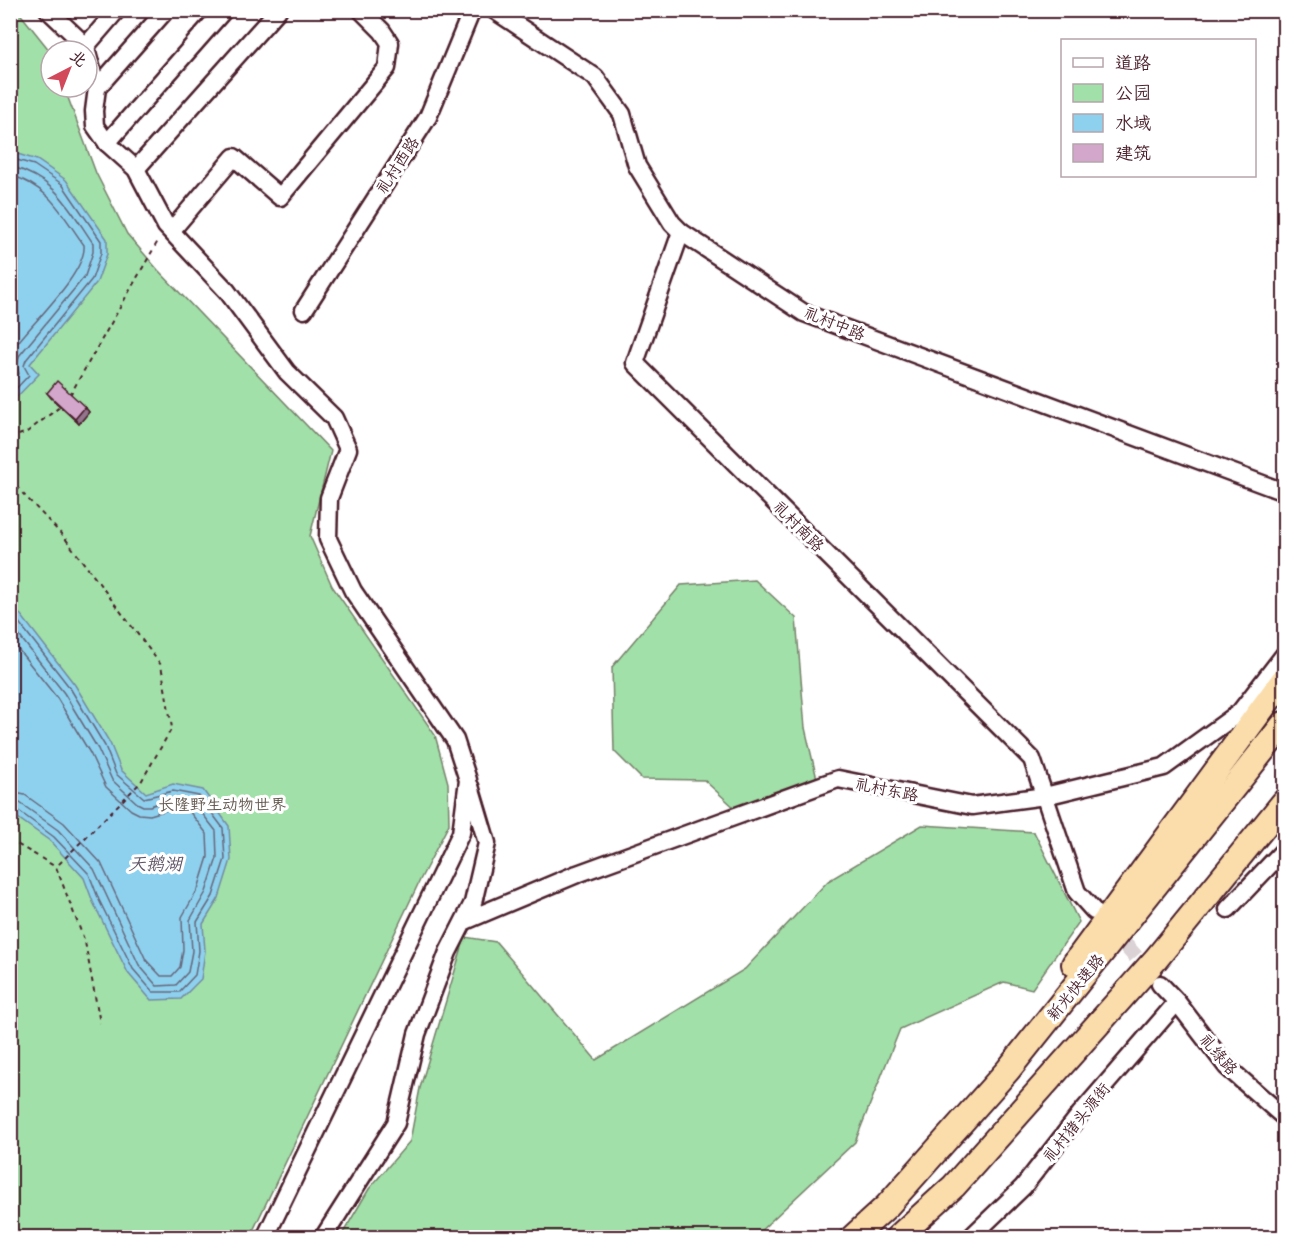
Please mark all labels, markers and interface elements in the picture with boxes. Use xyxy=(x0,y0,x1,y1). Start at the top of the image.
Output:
north arrow xyxy=(39,39,99,99)
legend xyxy=(1061,39,1256,177)
text: 北 xyxy=(66,45,92,71)
text: 道路 xyxy=(1115,51,1151,75)
text: 公园 xyxy=(1115,81,1151,105)
text: 水域 xyxy=(1115,111,1151,135)
street label: 礼村西路 xyxy=(371,133,424,198)
text: 建筑 xyxy=(1115,141,1151,165)
street label: 礼村中路 xyxy=(801,302,868,345)
street label: 礼村南路 xyxy=(769,496,829,556)
street label: 礼村东路 xyxy=(853,773,920,806)
park label: 长隆野生动物世界 xyxy=(158,794,286,815)
water label: 天鹅湖 xyxy=(128,852,184,876)
street label: 新光快速路 xyxy=(1042,950,1109,1025)
street label: 礼绿路 xyxy=(1195,1029,1242,1079)
street label: 礼村猪头源街 xyxy=(1038,1078,1115,1166)

